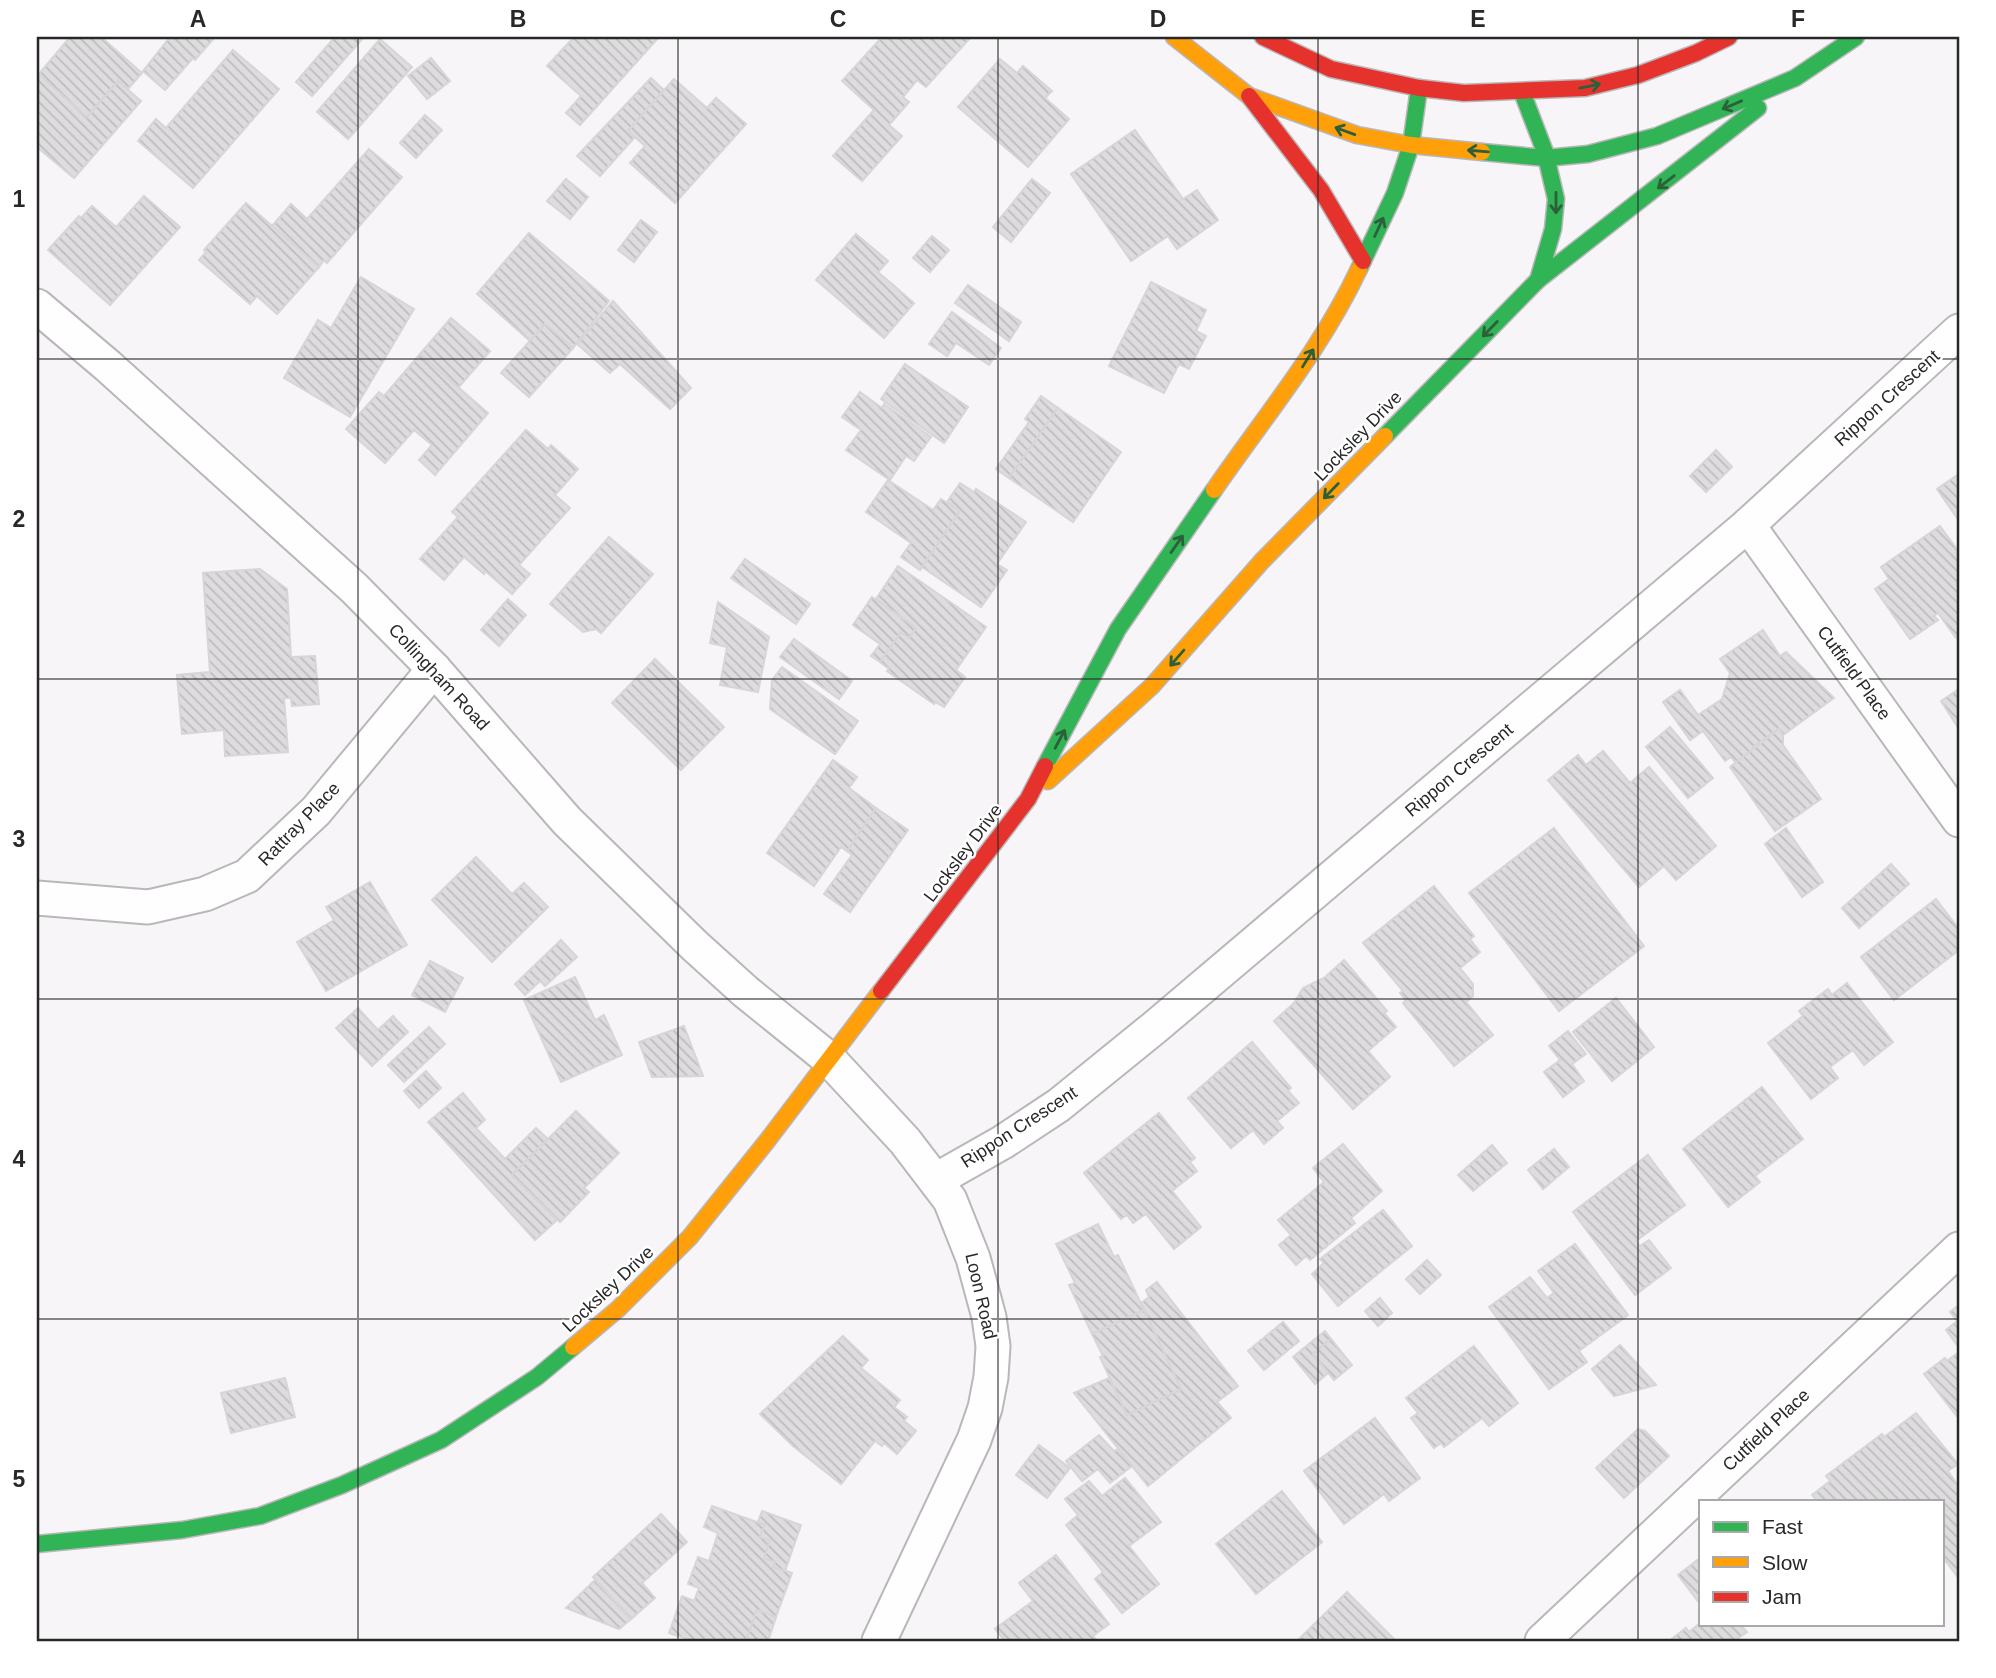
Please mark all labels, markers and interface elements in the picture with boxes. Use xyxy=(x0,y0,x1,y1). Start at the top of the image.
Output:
text: A xyxy=(190,6,206,32)
text: B xyxy=(510,6,526,32)
text: C xyxy=(830,6,846,32)
text: D xyxy=(1150,6,1166,32)
text: E xyxy=(1470,6,1486,32)
text: F xyxy=(1791,6,1805,32)
one-way arrow xyxy=(1578,79,1601,92)
one-way arrow xyxy=(1722,99,1744,112)
one-way arrow xyxy=(1334,124,1356,136)
one-way arrow xyxy=(1468,144,1490,157)
one-way arrow xyxy=(1657,174,1675,189)
text: 1 xyxy=(13,186,26,212)
one-way arrow xyxy=(1549,192,1562,215)
one-way arrow xyxy=(1373,217,1386,238)
one-way arrow xyxy=(1482,320,1499,337)
street label: Rippon Crescent xyxy=(1830,346,1944,450)
one-way arrow xyxy=(1301,349,1315,369)
street label: Locksley Drive xyxy=(1310,387,1406,485)
one-way arrow xyxy=(1322,482,1339,499)
text: 2 xyxy=(13,506,25,532)
one-way arrow xyxy=(1170,535,1184,554)
street label: Collingham Road xyxy=(385,620,493,734)
street label: Cutfield Place xyxy=(1813,622,1895,724)
one-way arrow xyxy=(1169,649,1185,667)
street label: Rippon Crescent xyxy=(1401,719,1517,821)
one-way arrow xyxy=(1053,729,1067,750)
street label: Rattray Place xyxy=(254,778,344,870)
street label: Locksley Drive xyxy=(920,800,1006,906)
text: 3 xyxy=(13,826,25,852)
street label: Rippon Crescent xyxy=(957,1082,1081,1172)
text: 4 xyxy=(13,1146,26,1172)
street label: Locksley Drive xyxy=(558,1242,658,1336)
street label: Loon Road xyxy=(961,1251,1001,1341)
street label: Cutfield Place xyxy=(1719,1385,1813,1475)
text: 5 xyxy=(13,1466,26,1492)
legend xyxy=(1699,1500,1944,1626)
text: Fast xyxy=(1762,1515,1803,1538)
text: Slow xyxy=(1762,1551,1808,1574)
text: Jam xyxy=(1762,1585,1802,1608)

